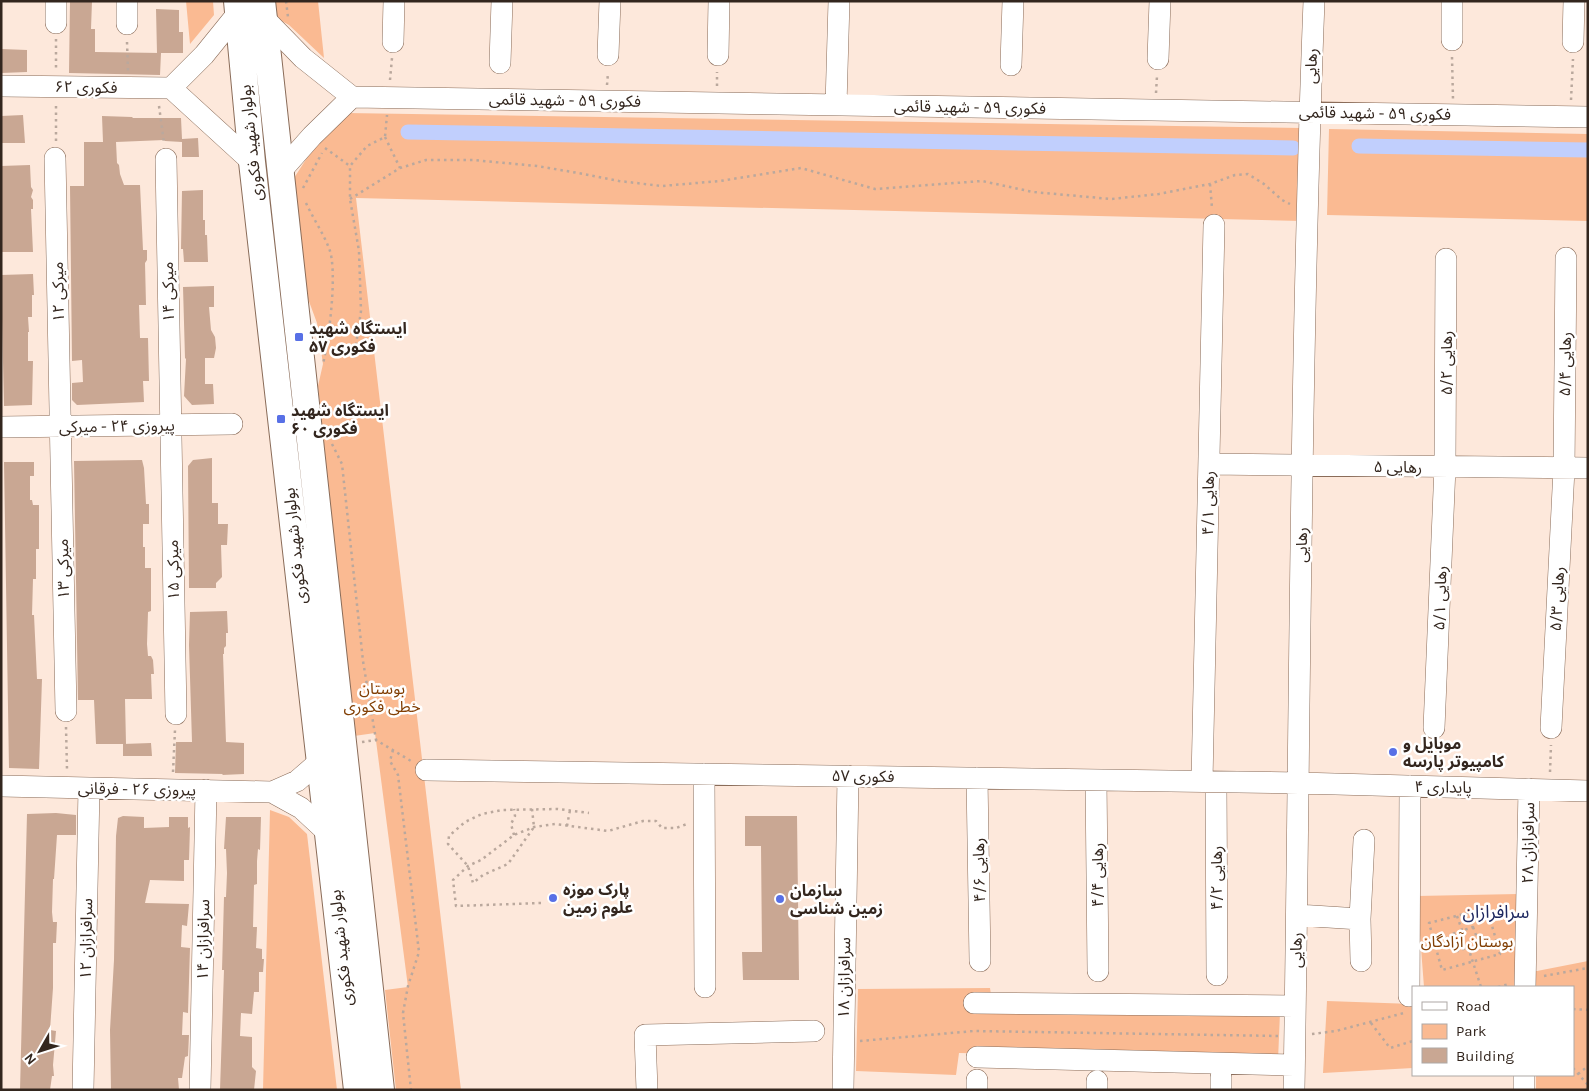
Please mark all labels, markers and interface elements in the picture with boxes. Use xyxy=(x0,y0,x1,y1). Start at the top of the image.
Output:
street label: رهایی xyxy=(1301,48,1321,84)
street label: فکوری ۶۲ xyxy=(54,77,118,97)
street label: بولوار شهید فکوری xyxy=(235,84,267,202)
street label: فکوری ۵۹ - شهید قائمی xyxy=(489,89,641,111)
street label: فکوری ۵۹ - شهید قائمی xyxy=(894,96,1046,118)
street label: فکوری ۵۹ - شهید قائمی xyxy=(1299,102,1451,124)
street label: میرکی ۱۲ xyxy=(48,262,68,322)
street label: میرکی ۱۴ xyxy=(158,262,178,322)
place label: ایستگاه شهید فکوری ۵۷ xyxy=(309,319,407,356)
marker: ایستگاه شهید فکوری ۵۷ xyxy=(293,331,305,343)
street label: رهایی ۵/۲ xyxy=(1437,331,1456,395)
street label: رهایی ۵/۴ xyxy=(1555,332,1575,396)
place label: ایستگاه شهید فکوری ۶۰ xyxy=(291,401,389,438)
marker: ایستگاه شهید فکوری ۶۰ xyxy=(275,413,287,425)
street label: پیروزی ۲۴ - میرکی xyxy=(59,415,175,438)
street label: رهایی ۵ xyxy=(1374,457,1422,477)
street label: رهایی ۴/۱ xyxy=(1198,471,1218,535)
street label: بولوار شهید فکوری xyxy=(279,487,311,605)
street label: رهایی xyxy=(1292,527,1311,563)
street label: میرکی ۱۳ xyxy=(53,539,73,599)
street label: میرکی ۱۵ xyxy=(163,540,183,600)
street label: رهایی ۵/۱ xyxy=(1429,565,1451,631)
street label: رهایی ۵/۳ xyxy=(1546,566,1568,632)
park label: بوستان خطی فکوری xyxy=(343,679,421,716)
place label: موبایل و کامپیوتر پارسه xyxy=(1403,734,1505,771)
marker: موبایل و کامپیوتر پارسه xyxy=(1387,746,1399,758)
street label: فکوری ۵۷ xyxy=(831,766,895,786)
street label: پایداری ۴ xyxy=(1414,777,1472,798)
street label: پیروزی ۲۶ - فرقانی xyxy=(78,778,196,801)
street label: سرافرازان ۲۸ xyxy=(1518,802,1538,884)
street label: رهایی ۴/۶ xyxy=(969,838,989,902)
street label: رهایی ۴/۴ xyxy=(1088,843,1107,907)
street label: رهایی ۴/۲ xyxy=(1207,846,1226,910)
place label: پارک موزه علوم زمین xyxy=(563,880,633,919)
place label: سازمان زمین شناسی xyxy=(790,881,883,918)
street label: بولوار شهید فکوری xyxy=(325,889,357,1007)
marker: پارک موزه علوم زمین xyxy=(547,892,559,904)
marker: سازمان زمین شناسی xyxy=(774,893,786,905)
street label: سرافرازان ۱۲ xyxy=(76,898,96,980)
street label: سرافرازان ۱۴ xyxy=(193,899,213,981)
district label: سرافرازان xyxy=(1463,901,1529,923)
street label: رهایی xyxy=(1286,932,1306,968)
park label: بوستان آزادگان xyxy=(1421,932,1513,951)
street label: سرافرازان ۱۸ xyxy=(834,937,854,1019)
legend xyxy=(1412,986,1574,1076)
text: Road xyxy=(1456,997,1491,1015)
text: Park xyxy=(1456,1022,1486,1040)
north arrow xyxy=(15,1026,65,1076)
text: Building xyxy=(1456,1047,1514,1065)
text: N xyxy=(21,1050,40,1068)

